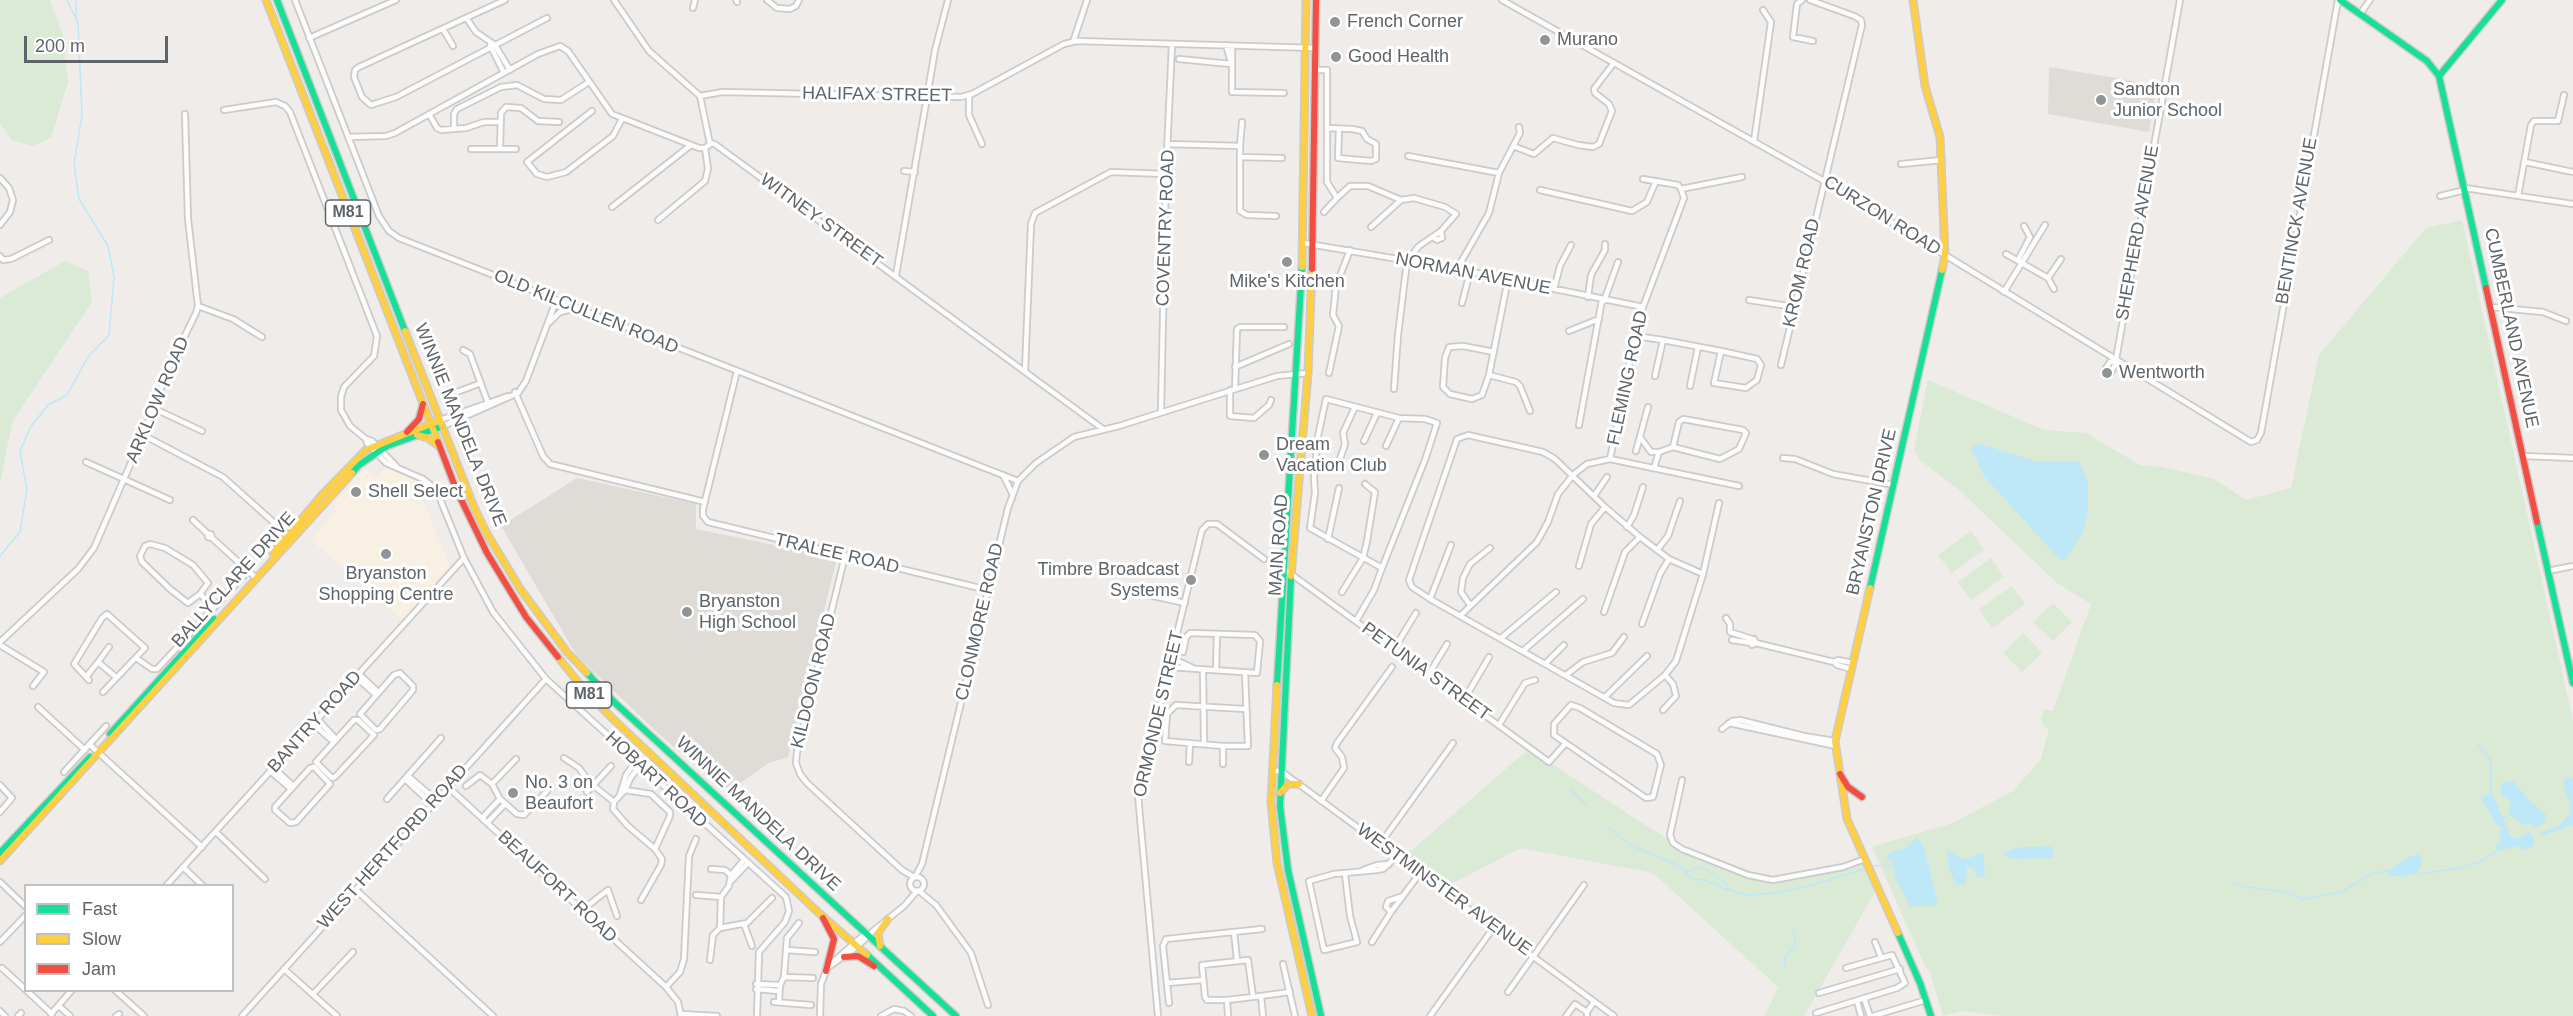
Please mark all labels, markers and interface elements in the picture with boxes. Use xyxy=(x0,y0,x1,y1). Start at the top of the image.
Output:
place label: French Corner xyxy=(1347,11,1463,33)
marker: French Corner xyxy=(1328,15,1342,29)
scale bar xyxy=(27,24,171,62)
place label: Murano xyxy=(1557,29,1618,51)
marker: Murano xyxy=(1538,33,1552,47)
text: 200 m xyxy=(35,36,85,56)
place label: Good Health xyxy=(1348,46,1449,68)
marker: Good Health xyxy=(1329,50,1343,64)
place label: Sandton Junior School xyxy=(2113,79,2222,122)
street label: HALIFAX STREET xyxy=(802,83,952,107)
marker: Sandton Junior School xyxy=(2094,93,2108,107)
street label: BENTINCK AVENUE xyxy=(2272,136,2322,306)
street label: SHEPHERD AVENUE xyxy=(2112,144,2164,322)
street label: COVENTRY ROAD xyxy=(1152,149,1180,307)
street label: WITNEY STREET xyxy=(756,169,886,273)
street label: CURZON ROAD xyxy=(1819,171,1945,261)
road number: M81 xyxy=(326,200,370,226)
street label: KROM ROAD xyxy=(1779,216,1825,330)
street label: CUMBERLAND AVENUE xyxy=(2479,226,2543,430)
street label: NORMAN AVENUE xyxy=(1394,248,1552,300)
marker: Mike's Kitchen xyxy=(1280,255,1294,269)
street label: OLD KILCULLEN ROAD xyxy=(491,265,681,359)
place label: Mike's Kitchen xyxy=(1229,271,1345,293)
street label: FLEMING ROAD xyxy=(1603,309,1653,447)
street label: WINNIE MANDELA DRIVE xyxy=(409,320,511,530)
street label: ARKLOW ROAD xyxy=(122,334,194,466)
place label: Wentworth xyxy=(2119,362,2205,384)
marker: Wentworth xyxy=(2100,366,2114,380)
street label: BRYANSTON DRIVE xyxy=(1842,427,1902,597)
place label: Dream Vacation Club xyxy=(1276,434,1387,476)
marker: Dream Vacation Club xyxy=(1257,448,1271,462)
place label: Shell Select xyxy=(368,481,463,503)
marker: Shell Select xyxy=(349,485,363,499)
street label: MAIN ROAD xyxy=(1265,493,1293,597)
street label: BALLYCLARE DRIVE xyxy=(168,508,300,652)
street label: TRALEE ROAD xyxy=(773,529,901,579)
street label: CLONMORE ROAD xyxy=(951,541,1009,703)
marker: Bryanston Shopping Centre xyxy=(379,547,393,561)
place label: Timbre Broadcast Systems xyxy=(1038,559,1179,602)
place label: Bryanston Shopping Centre xyxy=(318,563,454,606)
marker: Timbre Broadcast Systems xyxy=(1184,573,1198,587)
place label: Bryanston High School xyxy=(699,591,796,634)
marker: Bryanston High School xyxy=(680,605,694,619)
street label: KILDOON ROAD xyxy=(787,611,841,751)
street label: PETUNIA STREET xyxy=(1357,618,1495,726)
street label: ORMONDE STREET xyxy=(1129,629,1189,799)
street label: BANTRY ROAD xyxy=(264,667,366,777)
road number: M81 xyxy=(566,682,612,708)
street label: HOBART ROAD xyxy=(600,727,712,833)
street label: WINNIE MANDELA DRIVE xyxy=(671,732,845,896)
street label: WEST HERTFORD ROAD xyxy=(313,760,473,934)
place label: No. 3 on Beaufort xyxy=(525,772,593,814)
marker: No. 3 on Beaufort xyxy=(506,786,520,800)
street label: WESTMINSTER AVENUE xyxy=(1352,819,1536,961)
street label: BEAUFORT ROAD xyxy=(493,826,621,948)
legend xyxy=(24,884,234,992)
text: Fast xyxy=(82,899,117,919)
text: Slow xyxy=(82,929,121,949)
text: Jam xyxy=(82,959,116,979)

